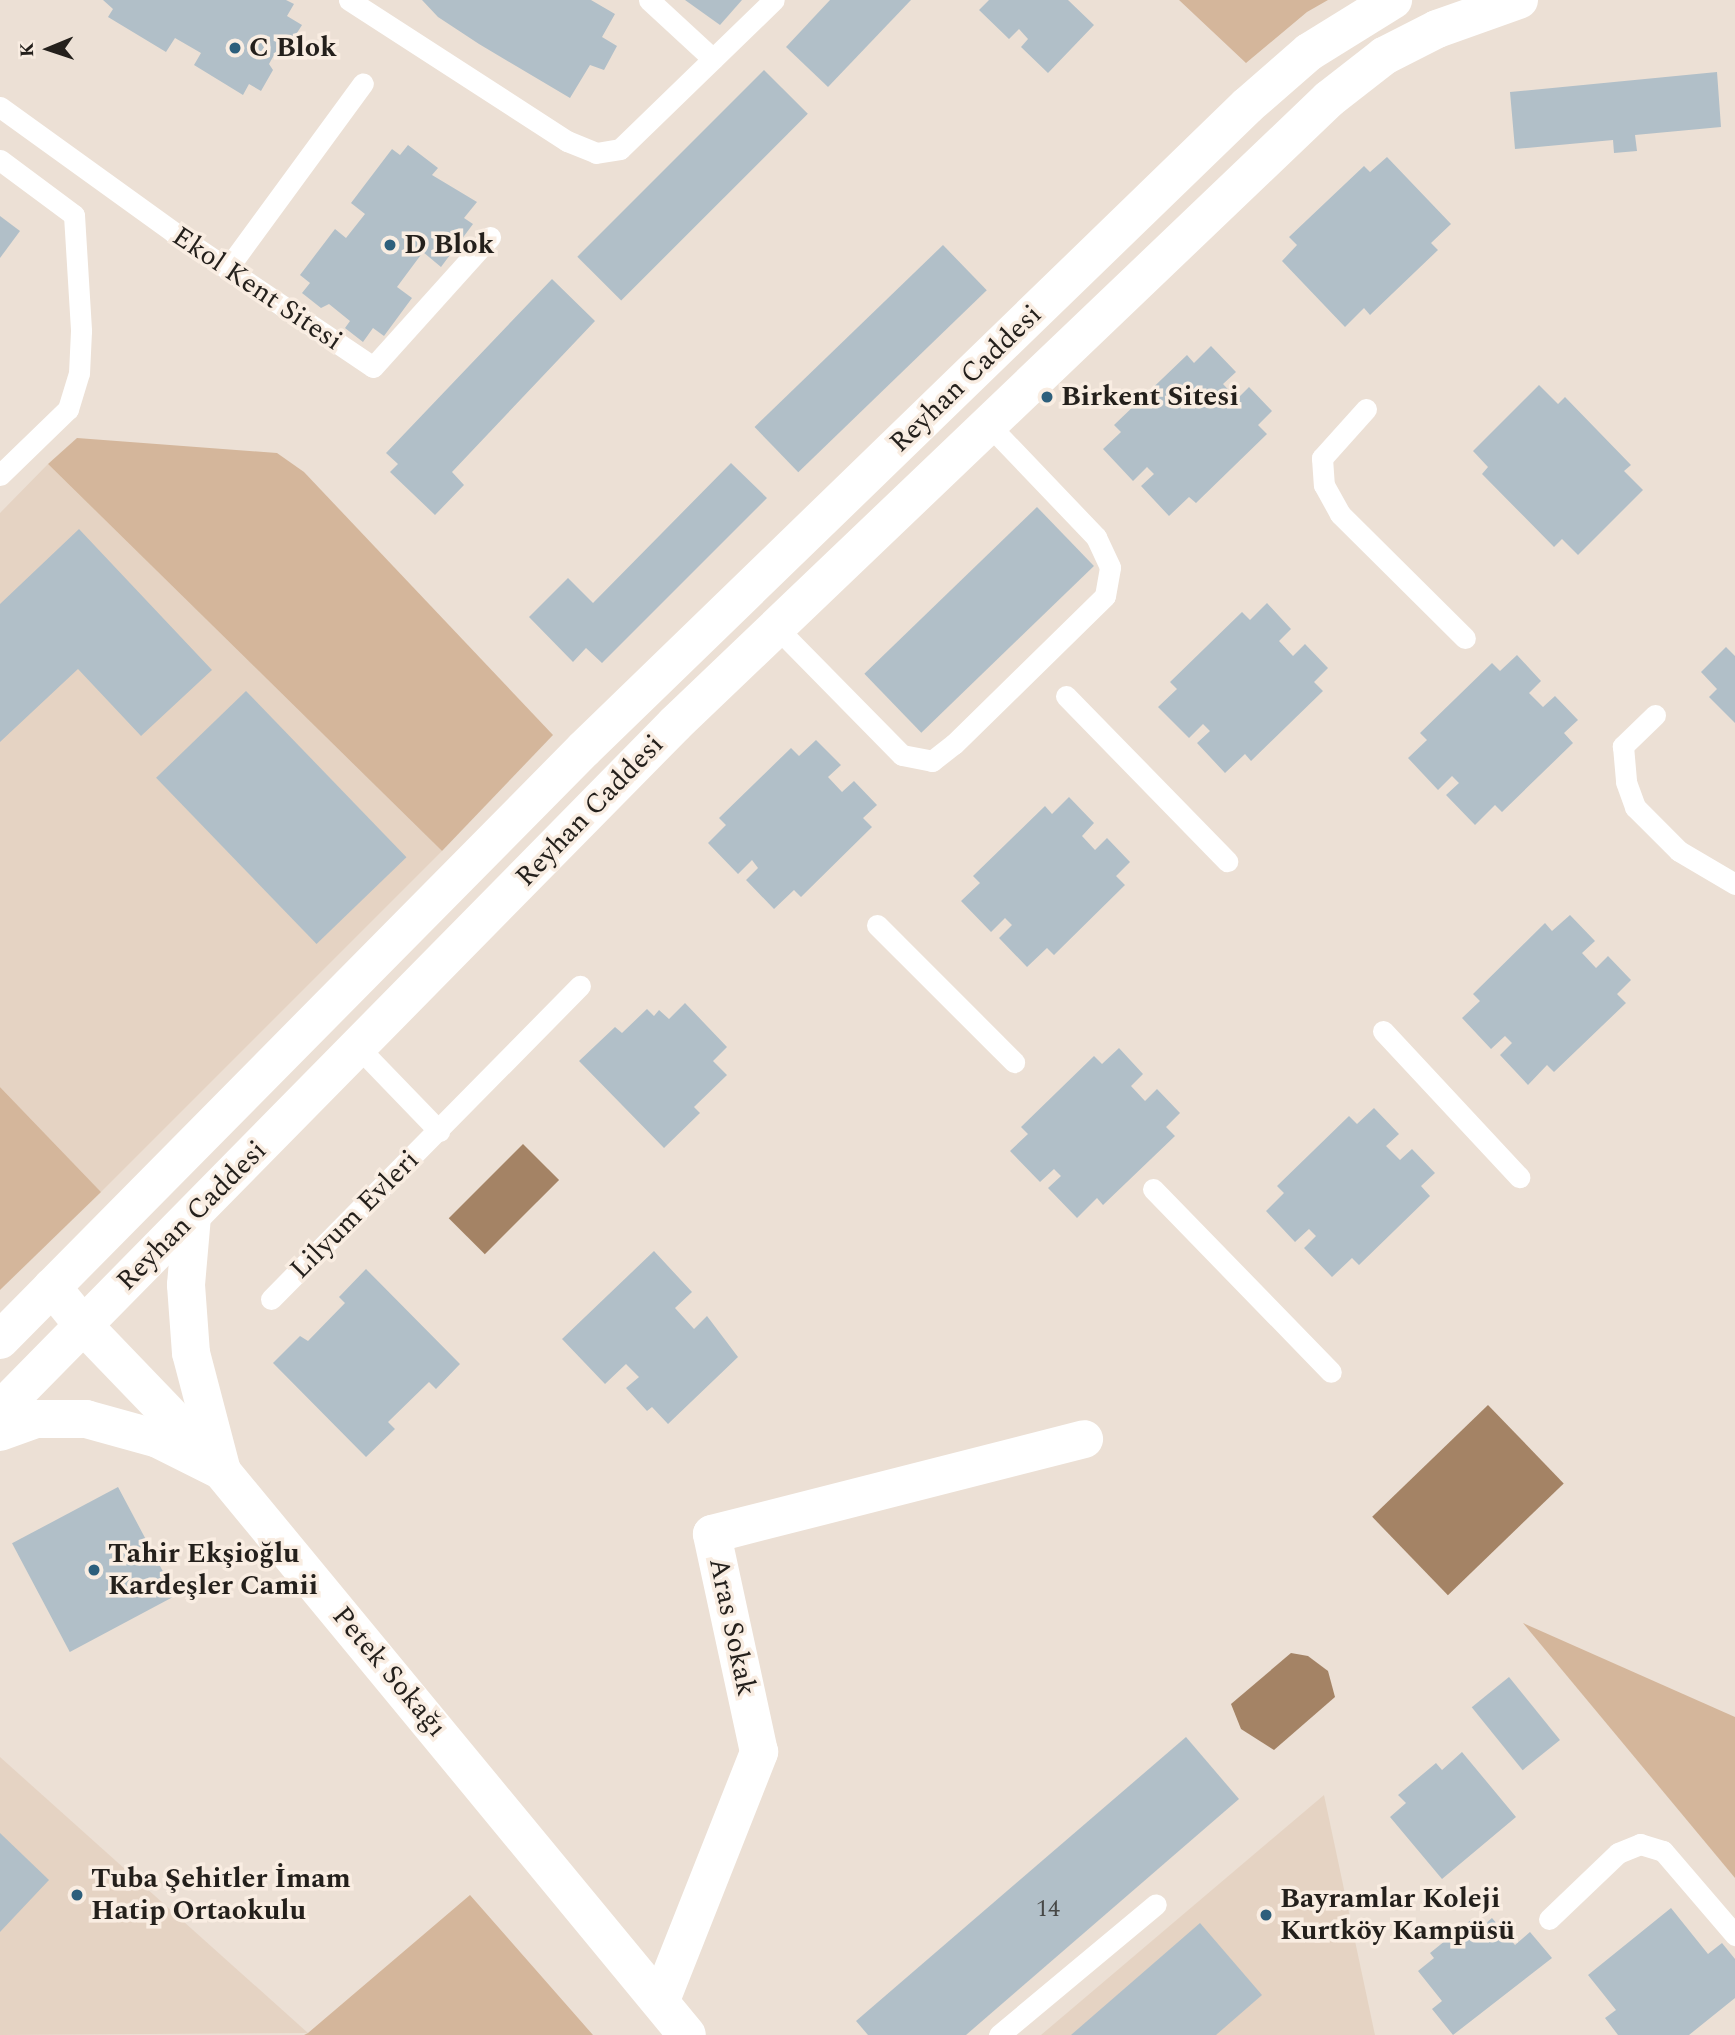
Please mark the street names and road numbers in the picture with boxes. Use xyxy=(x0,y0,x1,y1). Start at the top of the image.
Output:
street label: Ekol Kent Sitesi xyxy=(166,220,348,358)
street label: Reyhan Caddesi xyxy=(883,298,1049,460)
street label: Reyhan Caddesi xyxy=(509,728,671,894)
street label: Reyhan Caddesi xyxy=(110,1134,274,1298)
street label: Lilyum Evleri xyxy=(284,1144,426,1286)
street label: Aras Sokak xyxy=(701,1555,763,1699)
street label: Petek Sokağı xyxy=(325,1600,453,1744)

